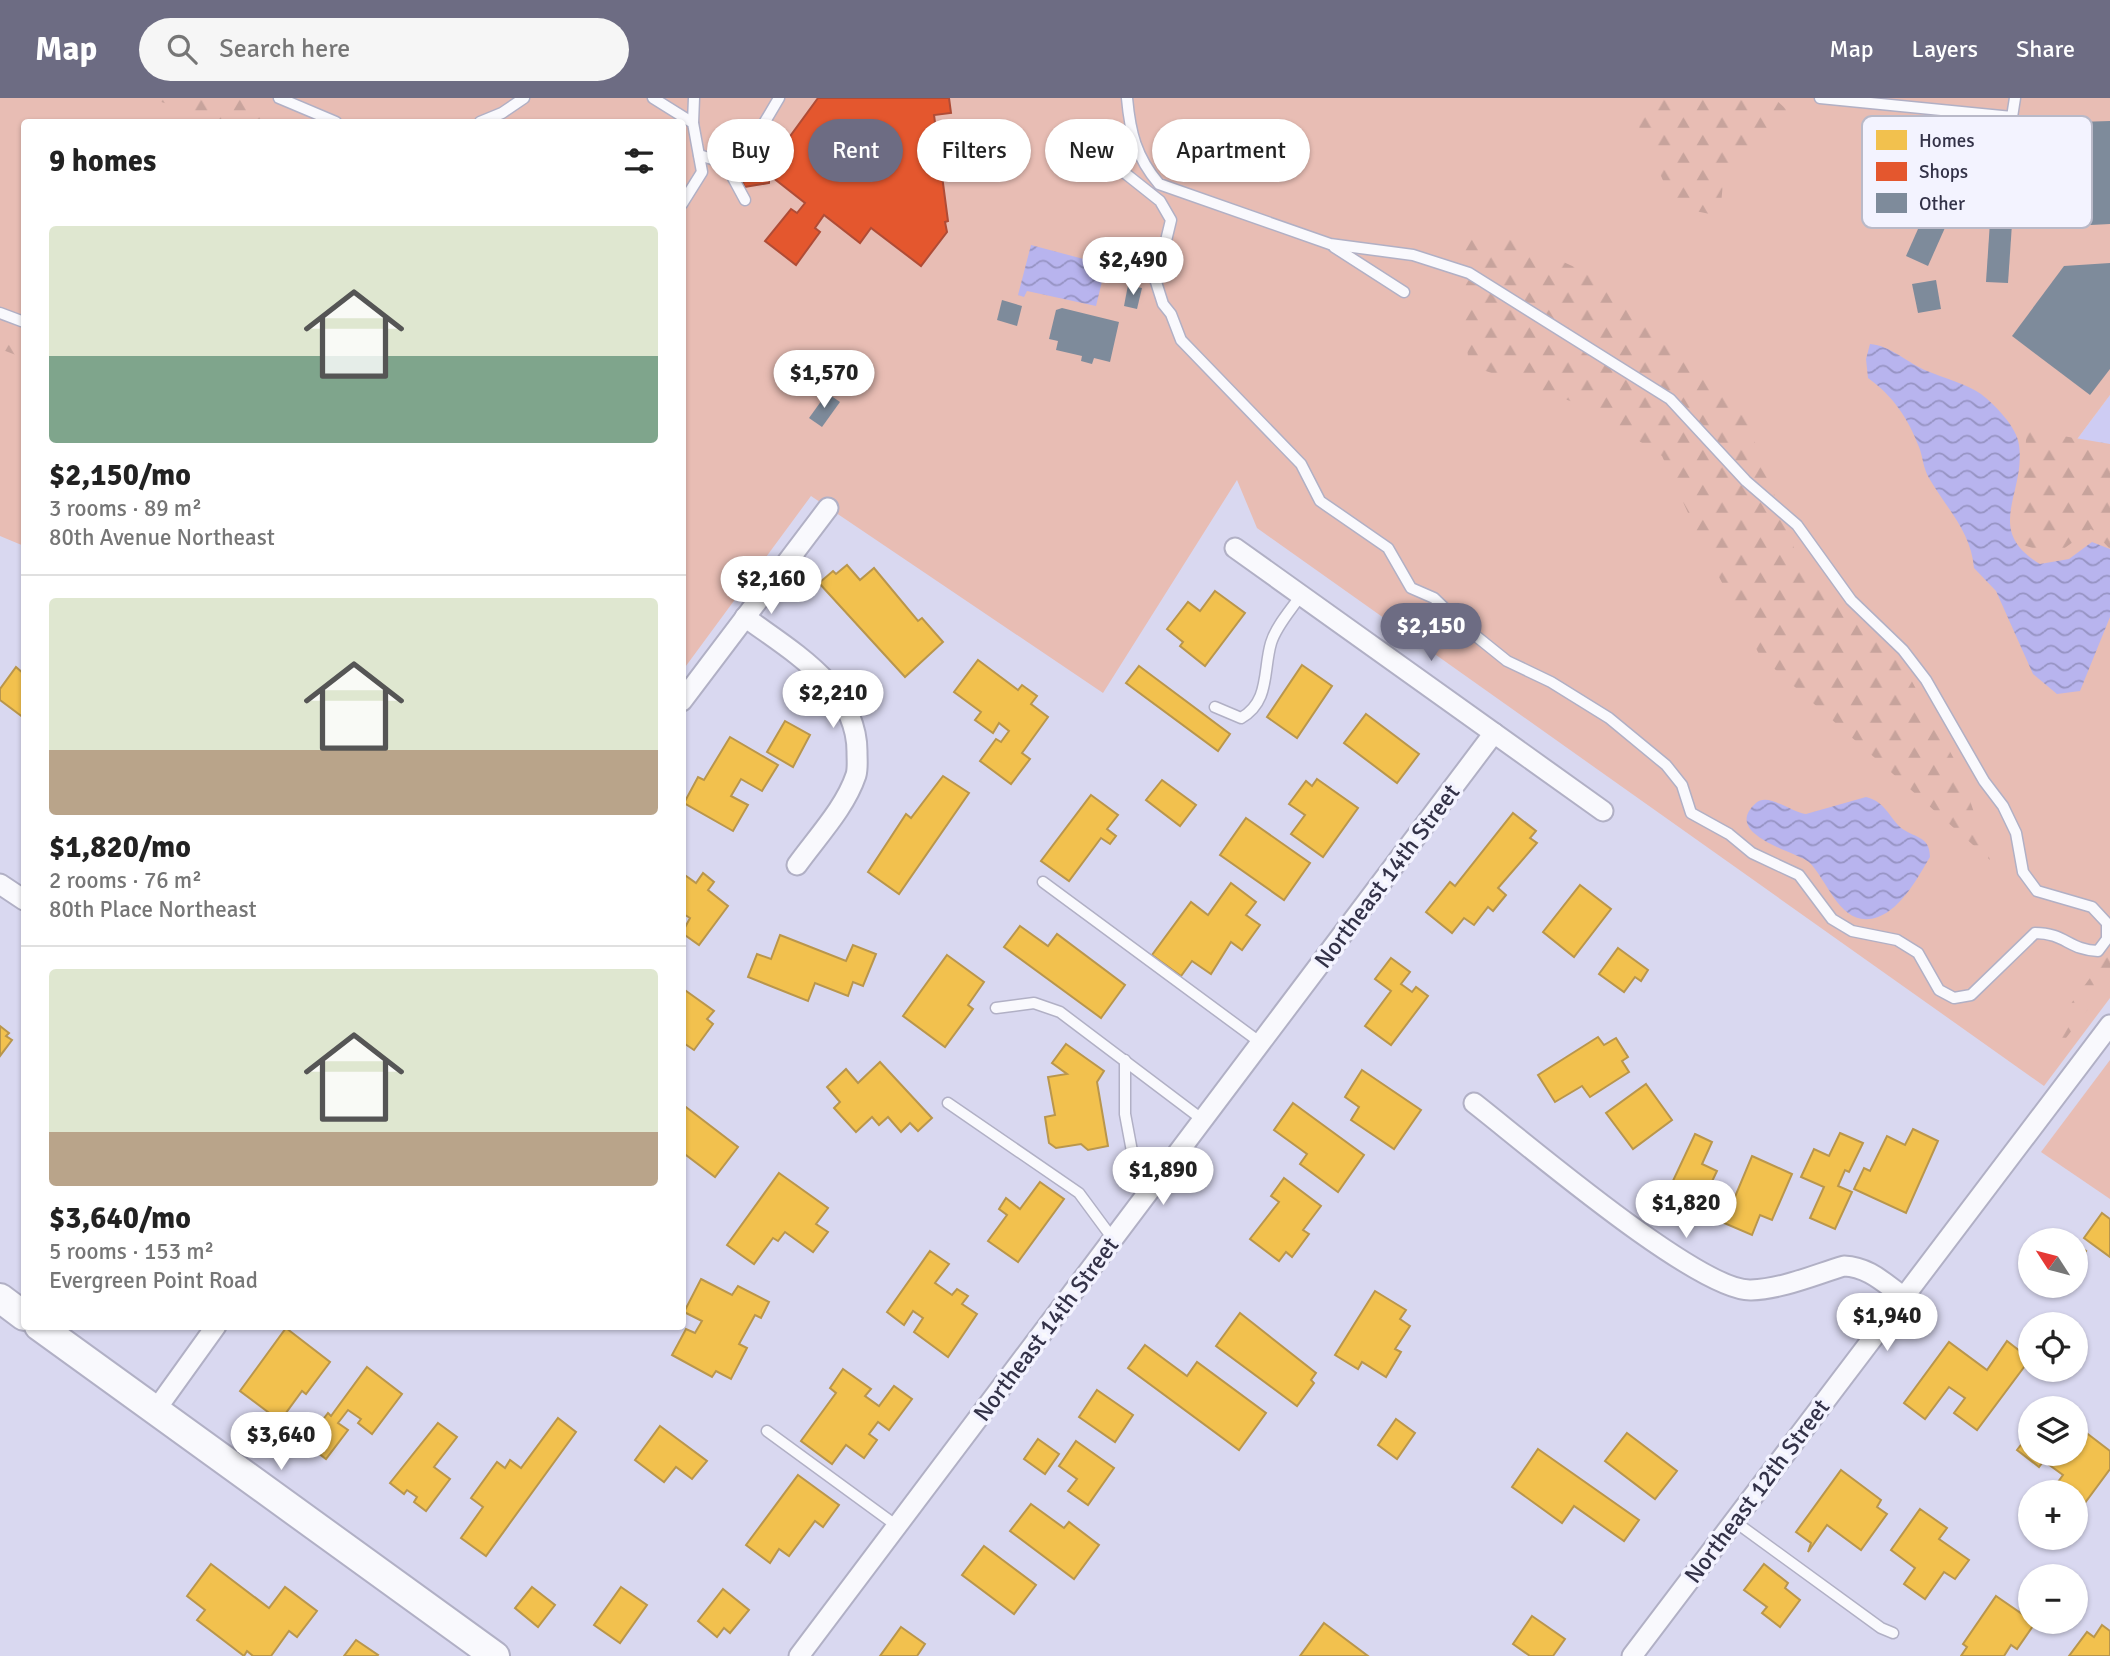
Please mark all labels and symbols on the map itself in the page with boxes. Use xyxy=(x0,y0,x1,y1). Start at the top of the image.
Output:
legend xyxy=(1862,116,2092,228)
text: Homes xyxy=(1919,129,1975,153)
text: Shops xyxy=(1919,160,1968,184)
text: Other xyxy=(1919,192,1965,216)
pin: $2,490 xyxy=(1076,238,1190,297)
pin: $1,570 xyxy=(767,350,881,410)
pin: $2,160 xyxy=(714,556,828,616)
pin: $2,150 xyxy=(1374,603,1488,663)
pin: $2,210 xyxy=(776,670,890,730)
street label: Northeast 14th Street xyxy=(1308,778,1466,974)
pin: $1,890 xyxy=(1106,1148,1220,1207)
pin: $1,820 xyxy=(1629,1180,1743,1240)
north arrow xyxy=(2018,1228,2088,1298)
street label: Northeast 14th Street xyxy=(967,1231,1125,1427)
pin: $1,940 xyxy=(1830,1294,1944,1353)
street label: Northeast 12th Street xyxy=(1678,1393,1836,1589)
pin: $3,640 xyxy=(224,1412,338,1472)

